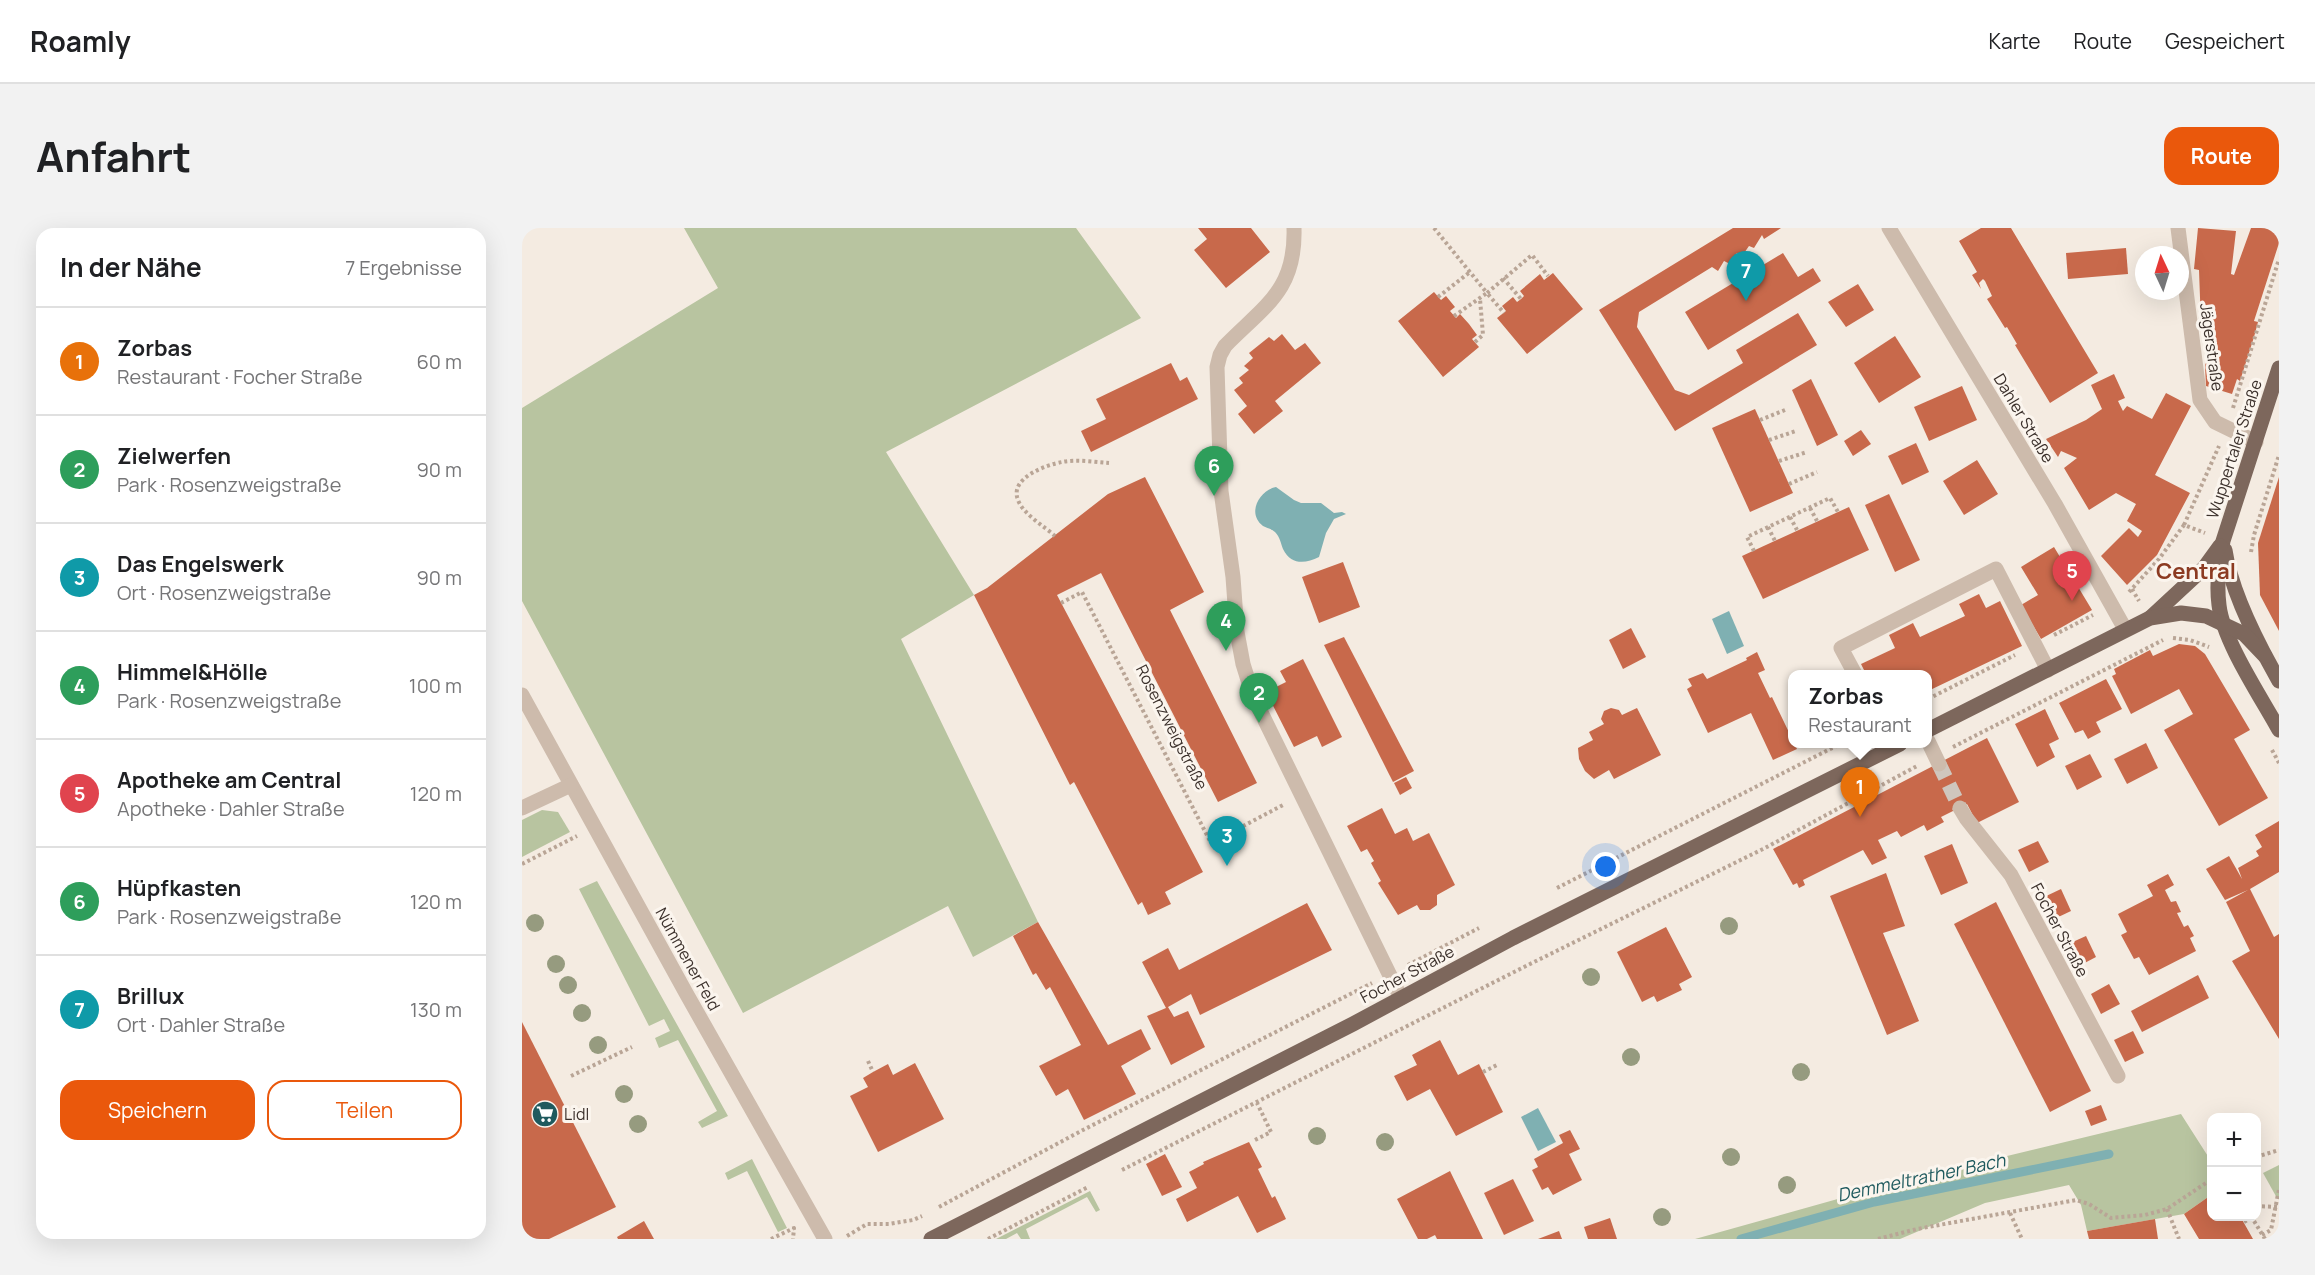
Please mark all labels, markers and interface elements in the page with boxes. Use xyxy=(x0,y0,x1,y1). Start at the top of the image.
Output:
text: Roamly xyxy=(30,22,131,60)
text: Karte xyxy=(1989,27,2041,55)
text: Route xyxy=(2074,27,2132,55)
text: Gespeichert xyxy=(2165,27,2285,55)
text: Anfahrt xyxy=(36,127,191,185)
button: Route xyxy=(2164,127,2279,185)
north arrow xyxy=(2135,246,2189,300)
text: In der Nähe xyxy=(60,249,202,285)
pin: 7 xyxy=(1726,251,1766,301)
text: 7 Ergebnisse xyxy=(345,254,462,281)
street label: Jägerstraße xyxy=(2195,302,2229,392)
text: Zorbas xyxy=(117,333,192,363)
text: 1 xyxy=(75,348,84,375)
text: 60 m xyxy=(416,348,462,375)
text: Restaurant · Focher Straße xyxy=(117,363,363,390)
street label: Dahler Straße xyxy=(1989,369,2059,467)
street label: Wuppertaler Straße xyxy=(2201,377,2267,521)
text: Zielwerfen xyxy=(117,441,231,471)
pin: 6 xyxy=(1194,446,1234,496)
text: 2 xyxy=(74,456,85,483)
text: 90 m xyxy=(416,456,462,483)
text: Park · Rosenzweigstraße xyxy=(117,471,341,498)
text: Das Engelswerk xyxy=(117,549,284,579)
pin: 5 xyxy=(2052,552,2092,601)
district label: Central xyxy=(2156,556,2236,586)
text: 3 xyxy=(74,564,85,591)
text: 90 m xyxy=(416,564,462,591)
text: Ort · Rosenzweigstraße xyxy=(117,579,331,606)
pin: 4 xyxy=(1206,602,1246,651)
text: Himmel&Hölle xyxy=(117,657,268,687)
street label: Rosenzweigstraße xyxy=(1131,661,1213,793)
popup xyxy=(1788,670,1932,748)
text: 4 xyxy=(73,672,86,699)
text: 100 m xyxy=(409,672,462,699)
pin: 2 xyxy=(1240,674,1278,723)
text: Zorbas xyxy=(1808,681,1883,711)
text: Park · Rosenzweigstraße xyxy=(117,687,341,714)
text: Restaurant xyxy=(1808,711,1912,738)
text: Apotheke am Central xyxy=(117,765,341,795)
pin: 1 xyxy=(1840,768,1880,817)
text: 5 xyxy=(74,780,85,807)
text: 120 m xyxy=(410,780,462,807)
text: Apotheke · Dahler Straße xyxy=(117,795,345,822)
pin: 3 xyxy=(1208,816,1246,866)
your location xyxy=(1591,852,1620,881)
text: Hüpfkasten xyxy=(117,873,241,903)
street label: Focher Straße xyxy=(2026,879,2094,981)
text: 6 xyxy=(73,888,86,915)
text: 120 m xyxy=(410,888,462,915)
text: Park · Rosenzweigstraße xyxy=(117,903,341,930)
street label: Nümmener Feld xyxy=(651,903,725,1015)
street label: Focher Straße xyxy=(1356,940,1458,1008)
text: Brillux xyxy=(117,981,184,1011)
text: 7 xyxy=(74,996,85,1023)
text: 130 m xyxy=(410,996,462,1023)
text: Ort · Dahler Straße xyxy=(117,1011,285,1038)
button: Speichern xyxy=(60,1080,255,1140)
button: Teilen xyxy=(267,1080,462,1140)
supermarket icon: Lidl xyxy=(530,1099,560,1129)
place label: Lidl xyxy=(564,1103,589,1125)
map controls xyxy=(2207,1113,2261,1221)
button: + xyxy=(2207,1113,2261,1167)
water label: Demmeltrather Bach xyxy=(1835,1147,2008,1207)
button: − xyxy=(2207,1167,2261,1221)

